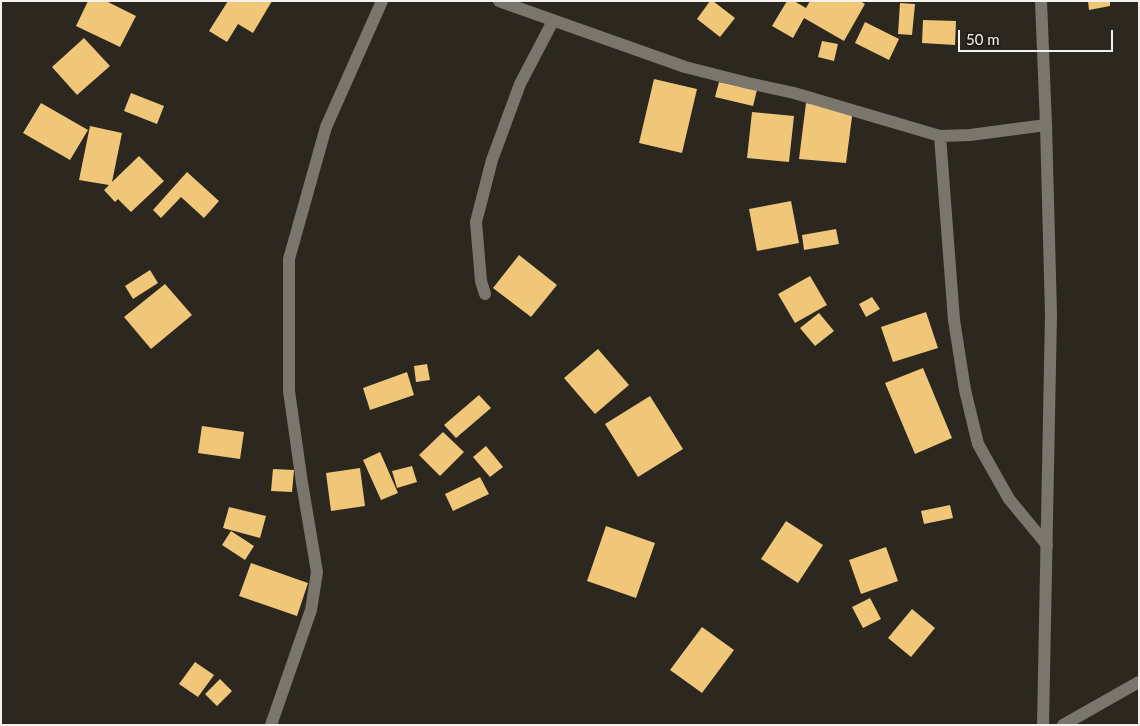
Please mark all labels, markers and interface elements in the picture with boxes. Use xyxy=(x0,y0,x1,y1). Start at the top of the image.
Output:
scale bar xyxy=(960,20,1115,52)
text: 50 m xyxy=(966,30,1000,48)

